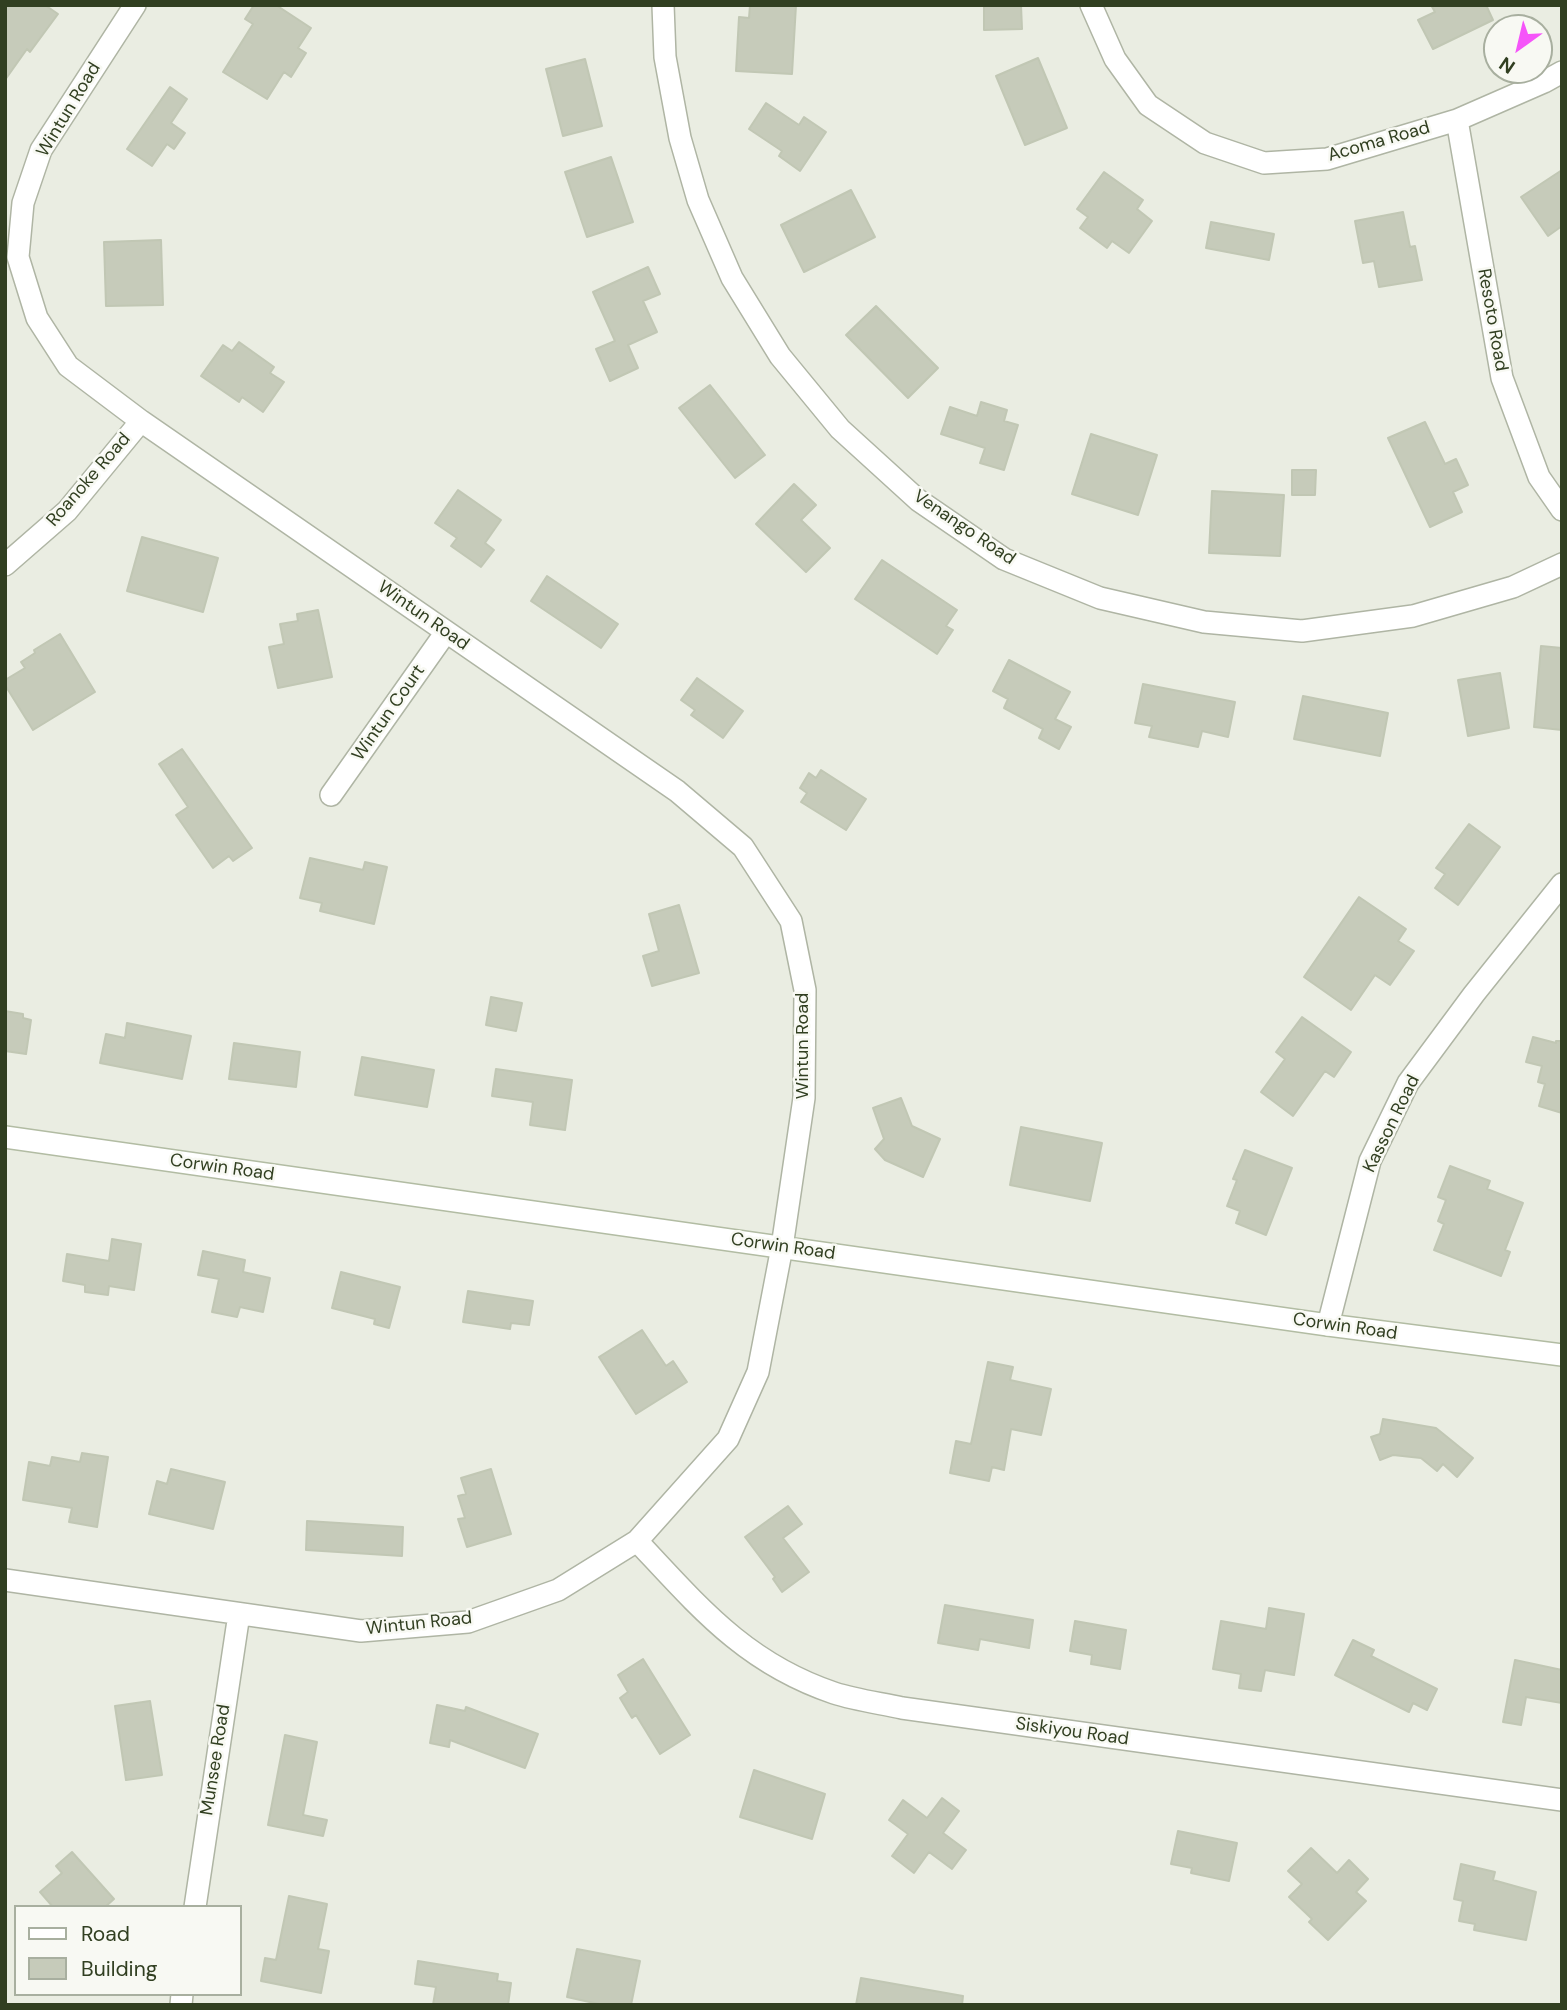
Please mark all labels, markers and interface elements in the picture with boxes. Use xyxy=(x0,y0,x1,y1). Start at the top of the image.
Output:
north arrow xyxy=(1483,14,1553,84)
text: N xyxy=(1494,51,1520,79)
street label: Wintun Road xyxy=(32,59,106,161)
street label: Acoma Road xyxy=(1326,117,1432,167)
street label: Resoto Road xyxy=(1472,267,1512,373)
street label: Roanoke Road xyxy=(42,429,136,531)
street label: Venango Road xyxy=(909,486,1019,570)
street label: Wintun Road xyxy=(373,577,473,655)
street label: Wintun Court xyxy=(348,661,430,765)
street label: Wintun Road xyxy=(792,993,814,1099)
street label: Kasson Road xyxy=(1359,1072,1425,1176)
street label: Corwin Road xyxy=(168,1150,276,1186)
street label: Corwin Road xyxy=(729,1229,837,1265)
street label: Corwin Road xyxy=(1291,1309,1399,1345)
street label: Wintun Road xyxy=(365,1608,473,1640)
street label: Munsee Road xyxy=(197,1703,235,1817)
street label: Siskiyou Road xyxy=(1014,1713,1130,1751)
legend xyxy=(14,1905,242,1996)
text: Road xyxy=(81,1920,130,1948)
text: Building xyxy=(81,1955,157,1983)

